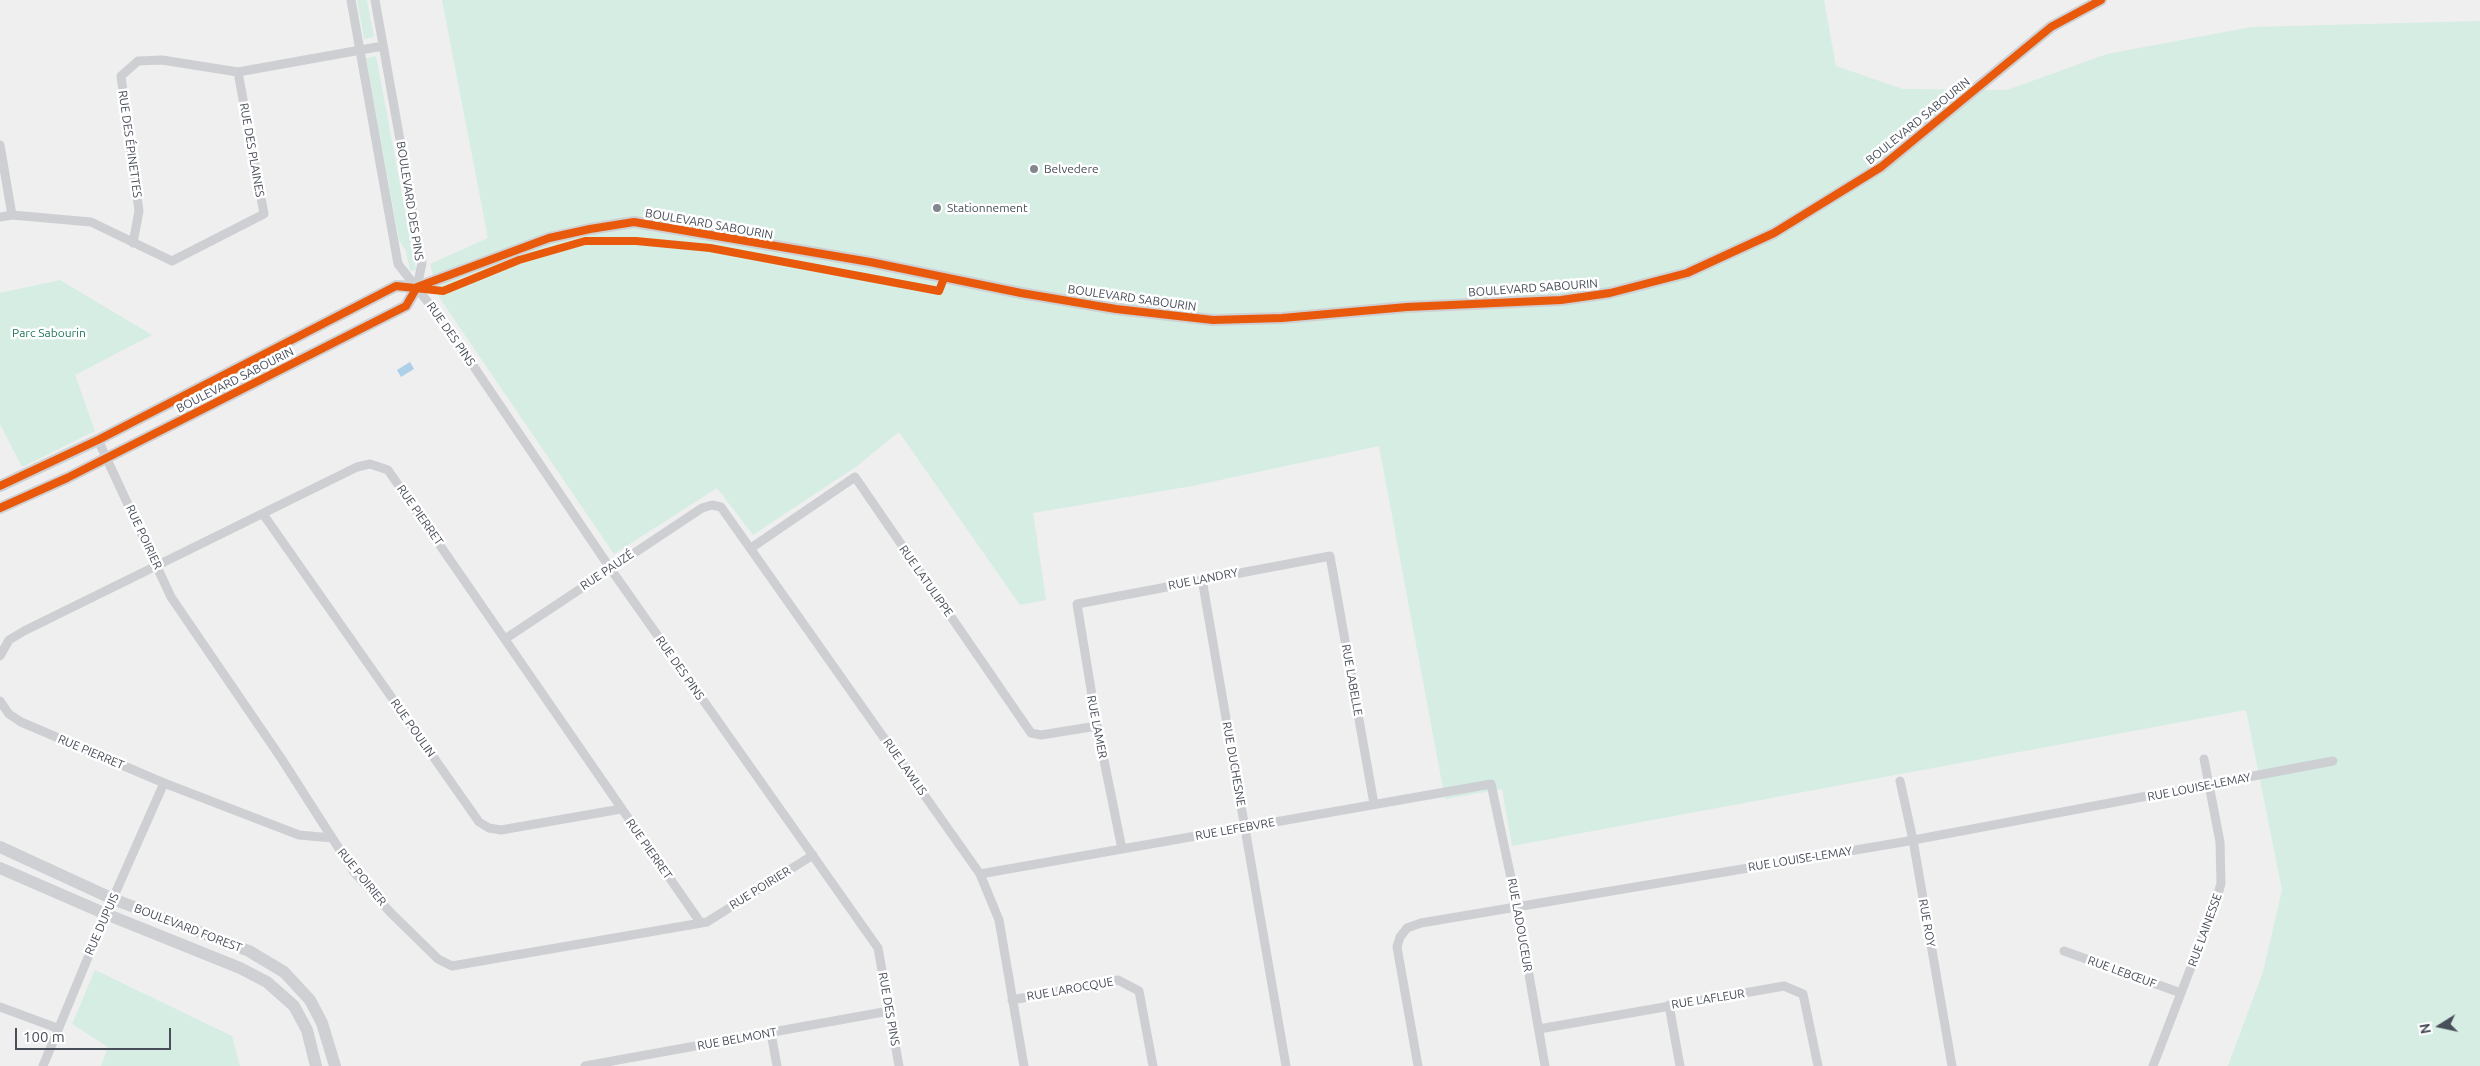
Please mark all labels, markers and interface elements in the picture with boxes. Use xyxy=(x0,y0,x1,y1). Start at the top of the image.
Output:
street label: BOULEVARD SABOURIN xyxy=(1863,75,1973,167)
street label: RUE DES ÉPINETTES xyxy=(115,89,145,199)
street label: RUE DES PLAINES xyxy=(237,102,267,198)
street label: BOULEVARD DES PINS xyxy=(393,140,427,262)
place label: Belvedere xyxy=(1044,162,1099,176)
marker: Belvedere xyxy=(1028,163,1040,175)
place label: Stationnement xyxy=(947,201,1028,215)
marker: Stationnement xyxy=(931,202,943,214)
street label: BOULEVARD SABOURIN xyxy=(644,206,774,242)
street label: BOULEVARD SABOURIN xyxy=(1468,276,1598,300)
street label: BOULEVARD SABOURIN xyxy=(1067,282,1197,314)
street label: RUE DES PINS xyxy=(424,299,478,369)
park label: Parc Sabourin xyxy=(12,326,86,340)
street label: BOULEVARD SABOURIN xyxy=(174,344,296,416)
street label: RUE PIERRET xyxy=(394,482,446,548)
street label: RUE POIRIER xyxy=(123,502,165,572)
street label: RUE LATULIPPE xyxy=(896,543,956,619)
street label: RUE PAUZÉ xyxy=(578,547,636,593)
street label: RUE LANDRY xyxy=(1167,565,1239,593)
street label: RUE DES PINS xyxy=(653,633,707,703)
street label: RUE LABELLE xyxy=(1339,643,1365,717)
street label: RUE LAMER xyxy=(1084,694,1110,760)
street label: RUE POULIN xyxy=(388,696,438,760)
street label: RUE DUCHESNE xyxy=(1219,720,1249,808)
street label: RUE PIERRET xyxy=(56,732,126,772)
street label: RUE LAWLIS xyxy=(880,736,930,798)
street label: RUE LOUISE-LEMAY xyxy=(2146,770,2252,804)
street label: RUE LEFEBVRE xyxy=(1194,815,1276,843)
street label: RUE PIERRET xyxy=(623,816,675,882)
street label: RUE LOUISE-LEMAY xyxy=(1747,844,1853,874)
street label: RUE POIRIER xyxy=(335,845,389,909)
street label: RUE POIRIER xyxy=(727,863,793,913)
street label: RUE LADOUCEUR xyxy=(1505,877,1535,973)
street label: RUE DUPUIS xyxy=(82,891,122,957)
street label: RUE LAINESSE xyxy=(2185,891,2225,969)
street label: RUE ROY xyxy=(1916,898,1938,948)
street label: BOULEVARD FOREST xyxy=(132,901,244,955)
street label: RUE LEBŒUF xyxy=(2086,953,2158,991)
street label: RUE DES PINS xyxy=(875,971,903,1047)
street label: RUE LAROCQUE xyxy=(1026,974,1114,1004)
street label: RUE LAFLEUR xyxy=(1670,986,1746,1012)
north arrow xyxy=(2415,1001,2465,1051)
scale bar xyxy=(18,1018,174,1050)
text: N xyxy=(2416,1022,2434,1035)
street label: RUE BELMONT xyxy=(696,1025,778,1053)
text: 100 m xyxy=(23,1028,65,1045)

